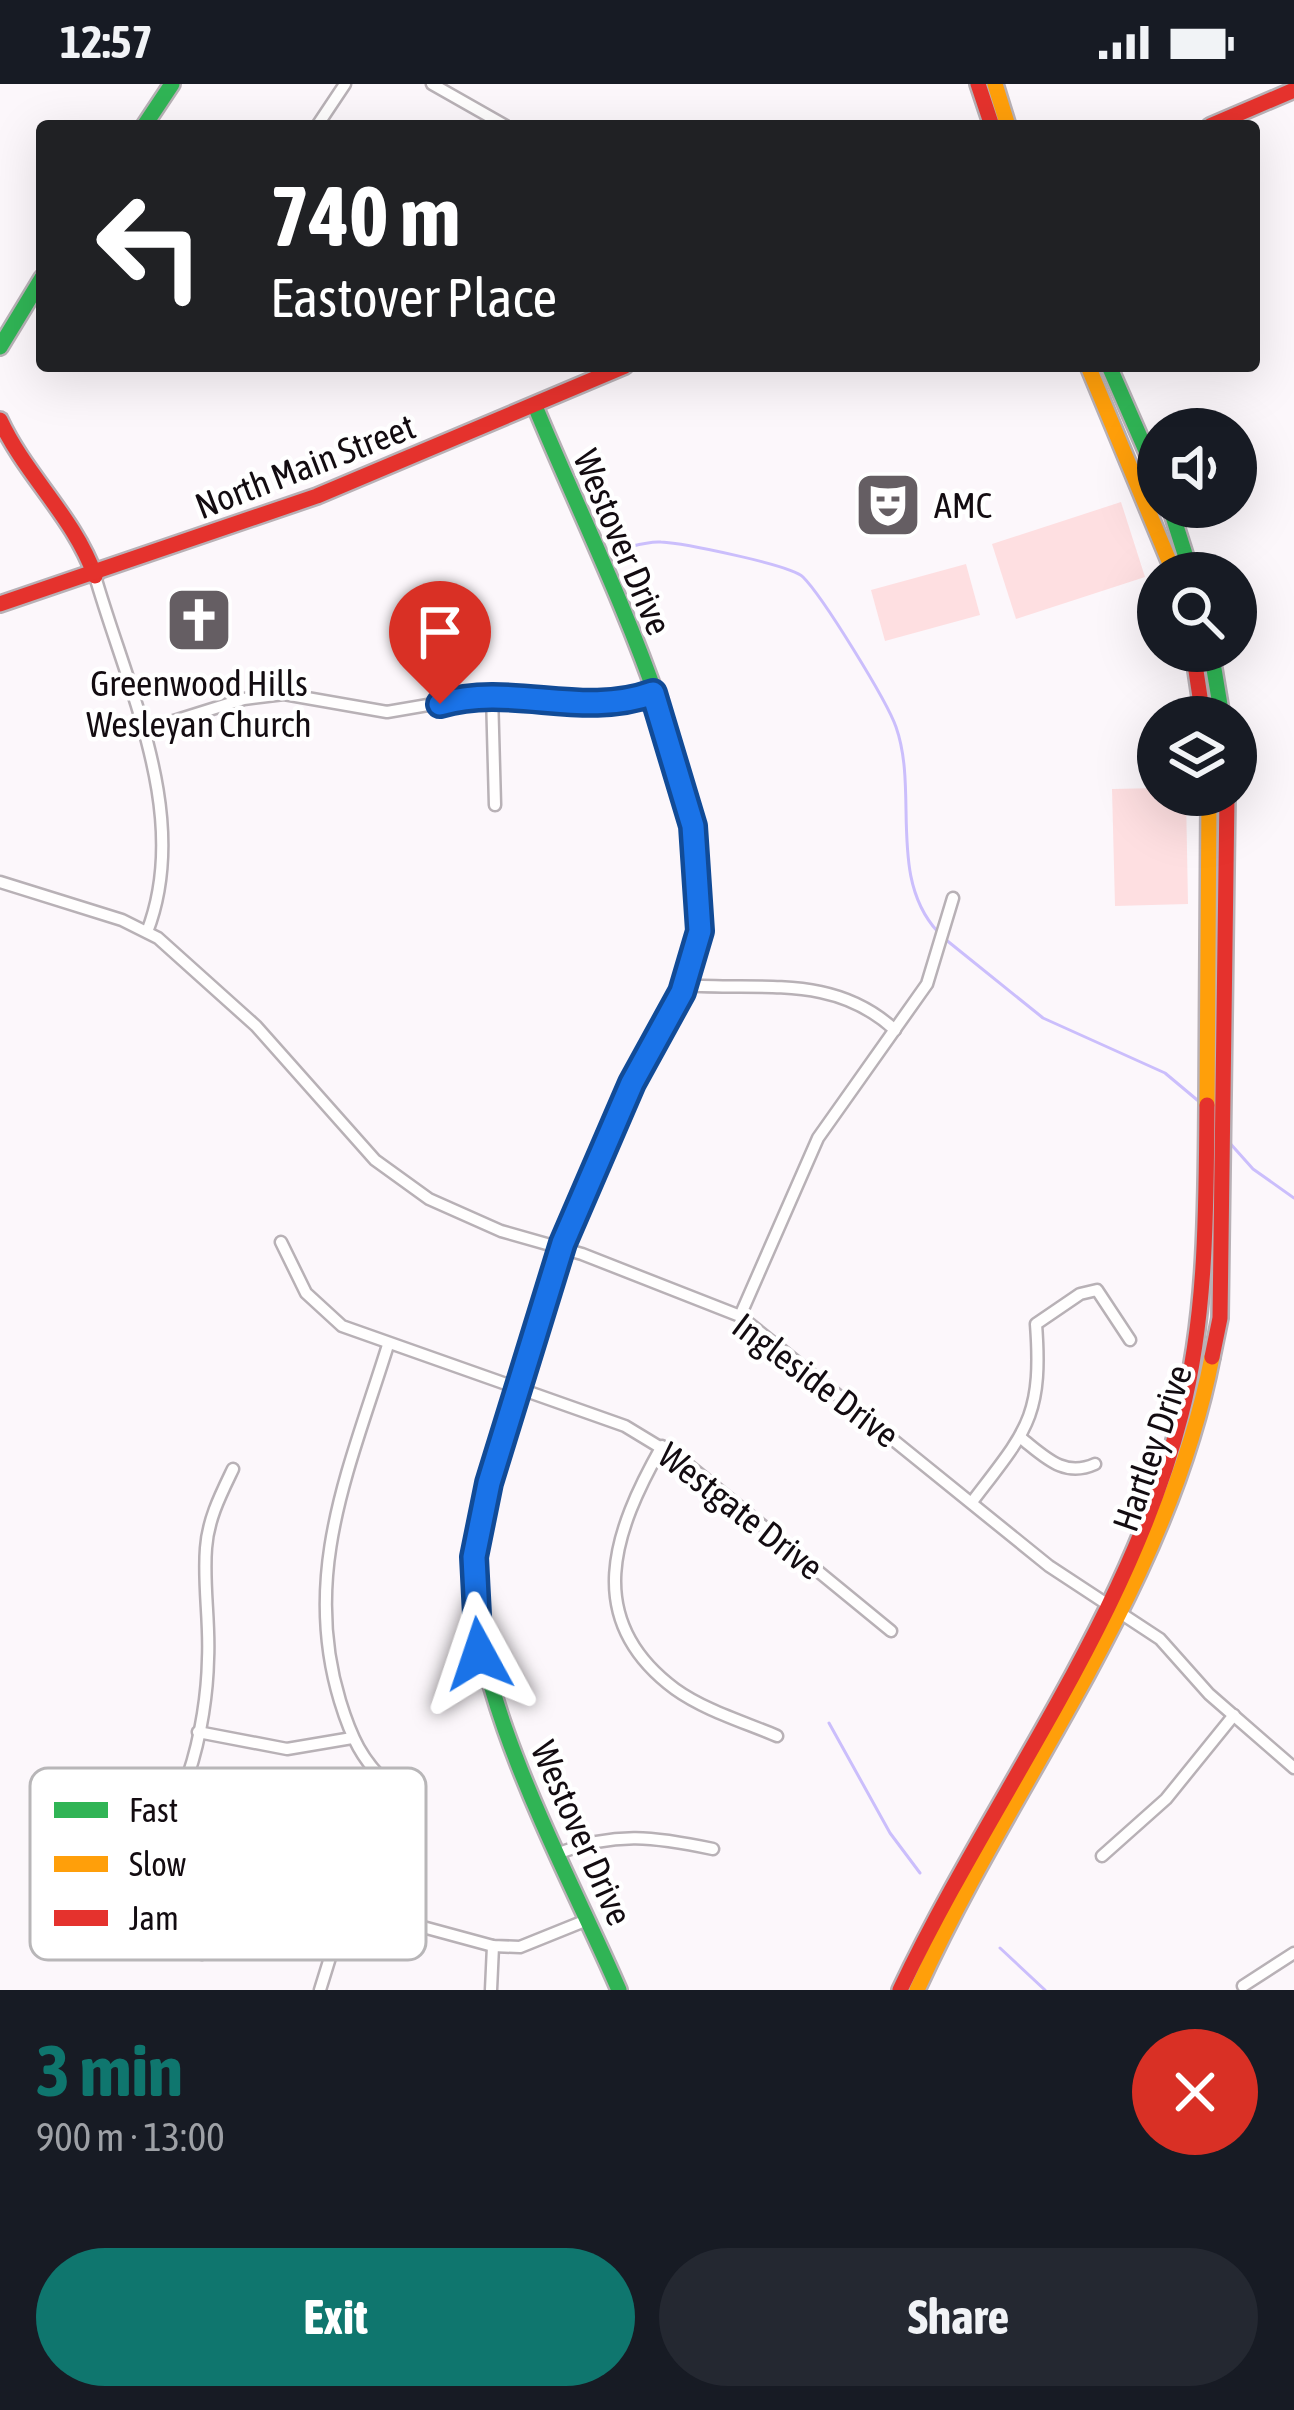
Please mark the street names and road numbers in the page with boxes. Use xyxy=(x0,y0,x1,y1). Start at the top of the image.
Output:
street label: North Main Street xyxy=(189,405,421,527)
street label: Westover Drive xyxy=(565,443,681,641)
street label: Ingleside Drive xyxy=(725,1304,907,1456)
street label: Hartley Drive xyxy=(1104,1359,1200,1537)
street label: Westgate Drive xyxy=(650,1434,832,1588)
street label: Westover Drive xyxy=(523,1735,641,1931)

